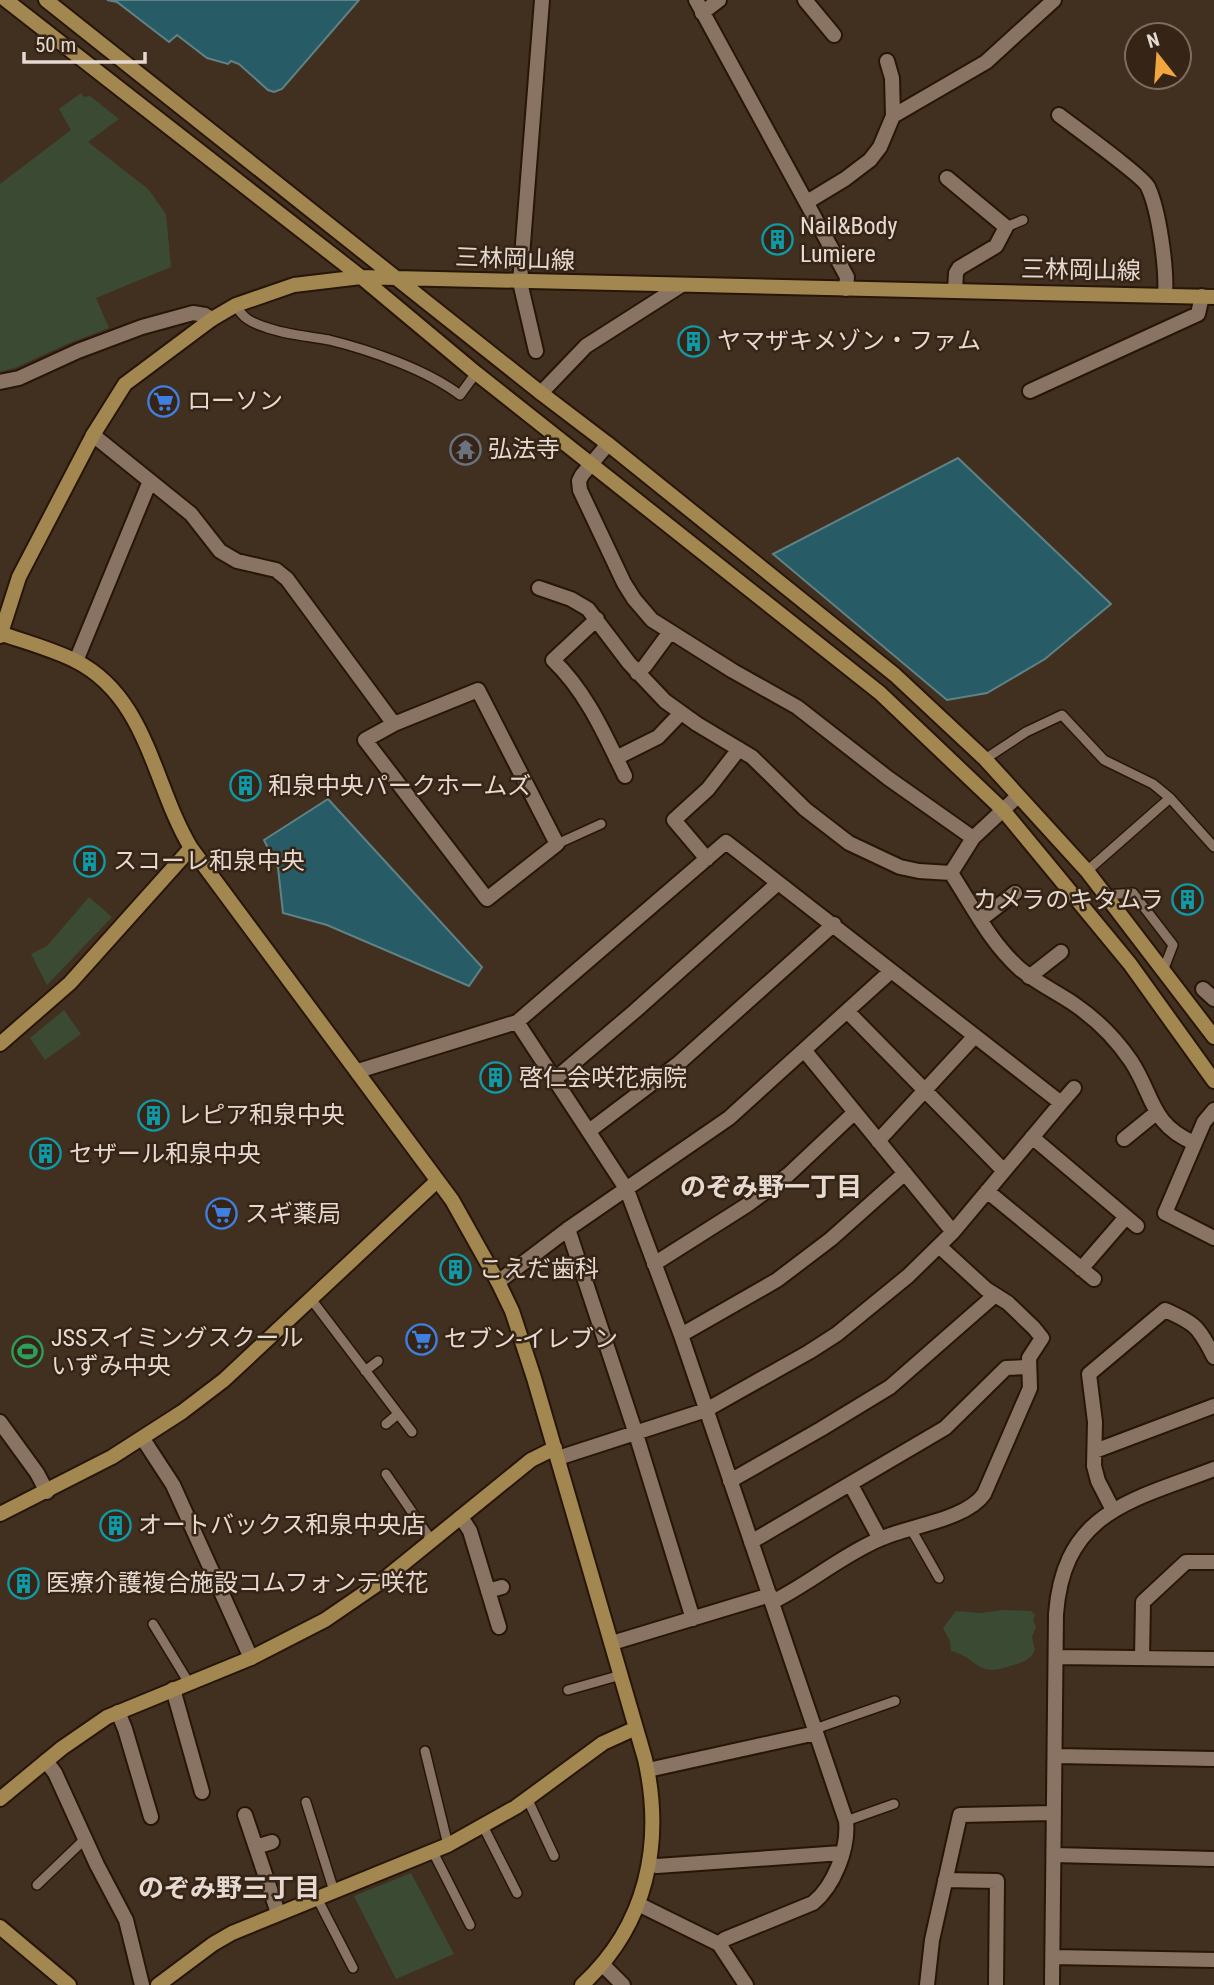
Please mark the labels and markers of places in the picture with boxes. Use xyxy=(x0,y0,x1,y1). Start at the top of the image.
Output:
place label: Nail&Body Lumiere xyxy=(800,212,898,268)
building icon: Nail&Body Lumiere xyxy=(760,223,794,257)
building icon: ヤマザキメゾン・ファム xyxy=(677,324,711,358)
place label: ヤマザキメゾン・ファム xyxy=(717,327,981,355)
supermarket icon: ローソン xyxy=(147,384,181,418)
place label: ローソン xyxy=(187,387,283,415)
temple icon: 弘法寺 xyxy=(448,432,482,466)
place label: 弘法寺 xyxy=(488,435,560,463)
building icon: 和泉中央パークホームズ xyxy=(228,769,262,803)
place label: 和泉中央パークホームズ xyxy=(268,772,531,800)
building icon: スコーレ和泉中央 xyxy=(73,844,107,878)
place label: スコーレ和泉中央 xyxy=(113,847,305,875)
building icon: カメラのキタムラ xyxy=(1170,883,1204,917)
place label: カメラのキタムラ xyxy=(973,886,1164,914)
building icon: 啓仁会咲花病院 xyxy=(479,1061,513,1095)
place label: 啓仁会咲花病院 xyxy=(519,1064,687,1092)
building icon: レピア和泉中央 xyxy=(137,1098,171,1132)
place label: レピア和泉中央 xyxy=(177,1101,345,1129)
building icon: セザール和泉中央 xyxy=(29,1137,63,1171)
place label: セザール和泉中央 xyxy=(69,1140,261,1168)
supermarket icon: スギ薬局 xyxy=(205,1197,239,1231)
place label: スギ薬局 xyxy=(245,1200,341,1228)
building icon: こえだ歯科 xyxy=(439,1252,473,1286)
place label: こえだ歯科 xyxy=(479,1255,599,1283)
supermarket icon: セブン-イレブン xyxy=(404,1322,438,1356)
place label: JSSスイミングスクール いずみ中央 xyxy=(51,1324,304,1380)
place label: セブン-イレブン xyxy=(444,1325,618,1353)
sports icon: JSSスイミングスクール いずみ中央 xyxy=(11,1335,45,1369)
building icon: オートバックス和泉中央店 xyxy=(98,1508,132,1542)
place label: オートバックス和泉中央店 xyxy=(138,1511,425,1539)
building icon: 医療介護複合施設コムフォンテ咲花 xyxy=(6,1566,40,1600)
place label: 医療介護複合施設コムフォンテ咲花 xyxy=(46,1569,429,1597)

